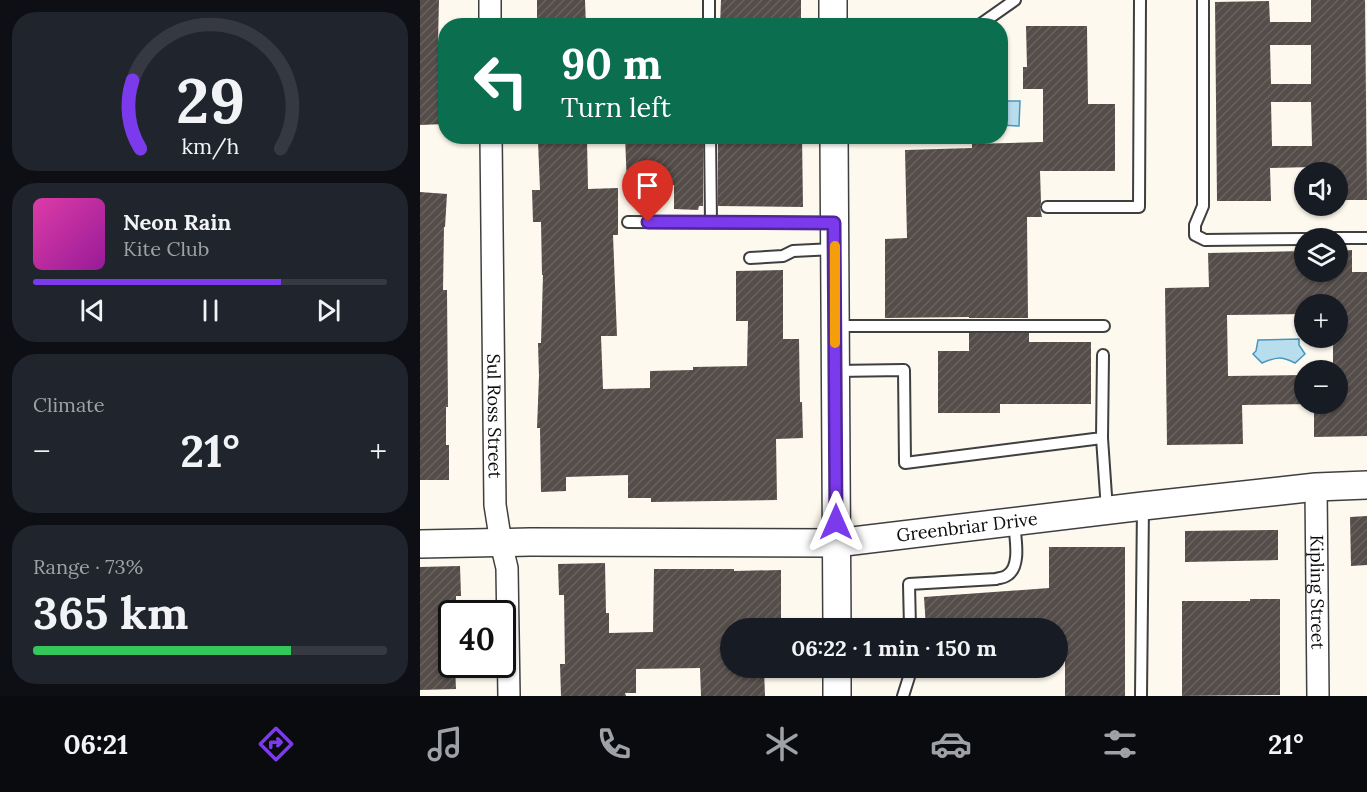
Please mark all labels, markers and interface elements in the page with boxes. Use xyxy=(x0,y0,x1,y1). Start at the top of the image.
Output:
text: 90 m xyxy=(561,37,662,91)
icon: left xyxy=(462,42,540,120)
text: 29 xyxy=(175,60,245,140)
text: Turn left xyxy=(561,90,671,124)
text: km/h xyxy=(181,132,239,160)
pin xyxy=(622,160,673,222)
map controls xyxy=(1294,162,1348,414)
button: sound xyxy=(1294,162,1348,216)
icon: arrive xyxy=(631,169,664,202)
text: Neon Rain xyxy=(123,208,231,236)
button: layers xyxy=(1294,228,1348,282)
text: Kite Club xyxy=(123,236,209,261)
icon: previous xyxy=(76,294,109,327)
icon: pause xyxy=(194,294,227,327)
icon: next xyxy=(312,294,345,327)
button: + xyxy=(1294,294,1348,348)
street label: Sul Ross Street xyxy=(482,354,507,478)
button: − xyxy=(1294,360,1348,414)
text: Climate xyxy=(33,392,105,417)
text: 21° xyxy=(180,422,240,479)
text: − xyxy=(33,430,51,472)
text: + xyxy=(369,430,387,472)
position arrow xyxy=(804,490,868,554)
street label: Greenbriar Drive xyxy=(895,507,1039,547)
street label: Kipling Street xyxy=(1305,534,1330,650)
text: Range · 73% xyxy=(33,554,143,579)
text: 365 km xyxy=(33,584,188,641)
speed limit sign: 40 xyxy=(438,600,516,678)
text: 06:22 · 1 min · 150 m xyxy=(791,634,997,662)
icon: directions xyxy=(255,723,297,765)
icon: music xyxy=(424,723,466,765)
icon: phone xyxy=(593,723,635,765)
icon: climate xyxy=(761,723,803,765)
icon: car xyxy=(930,723,972,765)
icon: filters xyxy=(1099,723,1141,765)
text: 06:21 xyxy=(63,727,128,761)
text: 21° xyxy=(1268,727,1304,761)

